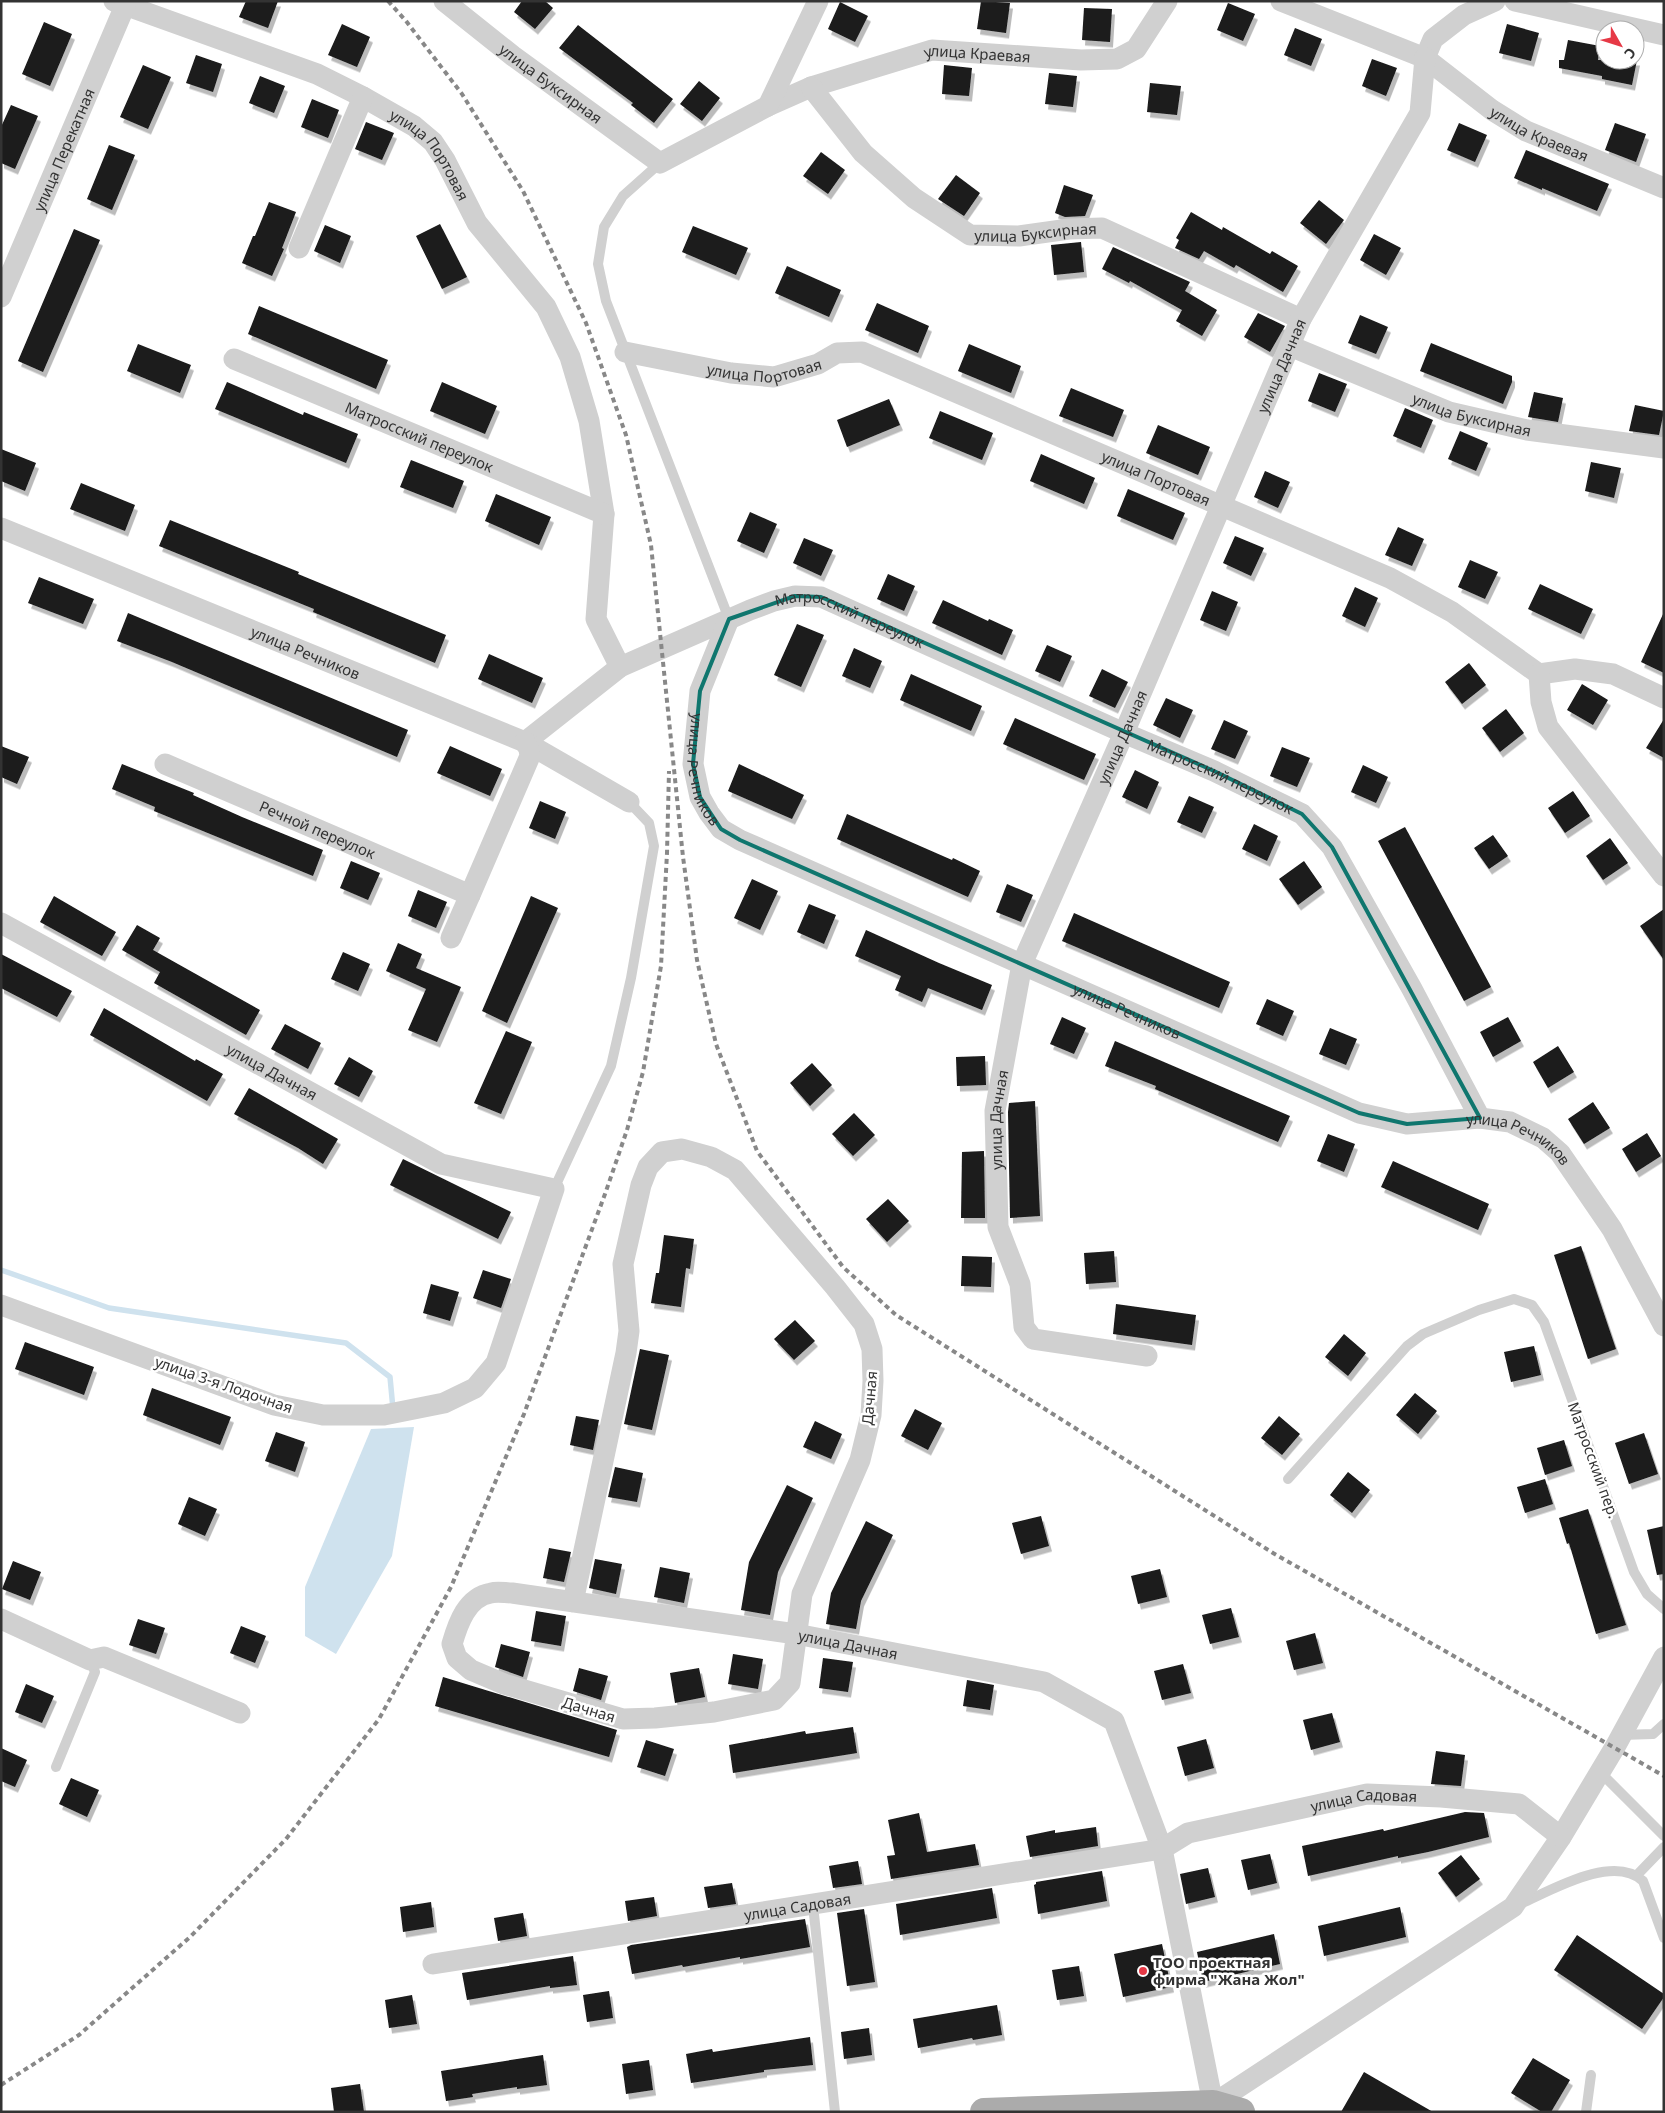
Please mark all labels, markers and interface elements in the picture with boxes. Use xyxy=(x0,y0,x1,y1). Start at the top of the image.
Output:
north arrow xyxy=(1595,20,1645,70)
street label: улица Буксирная xyxy=(495,39,606,128)
street label: улица Краевая xyxy=(921,40,1031,67)
text: С xyxy=(1620,44,1641,63)
street label: улица Перекатная xyxy=(29,85,99,215)
street label: улица Краевая xyxy=(1486,101,1592,166)
street label: улица Портовая xyxy=(386,104,474,204)
street label: улица Буксирная xyxy=(974,218,1097,246)
street label: улица Дачная xyxy=(1252,315,1310,416)
street label: улица Портовая xyxy=(705,354,824,387)
street label: улица Буксирная xyxy=(1410,388,1533,441)
street label: Матросский переулок xyxy=(342,397,497,477)
street label: улица Портовая xyxy=(1099,446,1214,510)
street label: Матросский переулок xyxy=(773,586,928,652)
street label: улица Речников xyxy=(248,621,363,684)
street label: улица Дачная xyxy=(1093,687,1151,787)
street label: улица Речников xyxy=(683,712,725,829)
street label: Матросский переулок xyxy=(1144,734,1297,818)
street label: Речной переулок xyxy=(257,796,379,863)
street label: улица Речников xyxy=(1070,978,1184,1043)
street label: улица Дачная xyxy=(223,1038,321,1104)
street label: улица Дачная xyxy=(985,1068,1012,1170)
street label: улица Речников xyxy=(1465,1108,1575,1169)
street label: улица 3-я Лодочная xyxy=(152,1351,296,1417)
street label: Дачная xyxy=(857,1370,881,1426)
street label: Матросский пер. xyxy=(1564,1399,1624,1521)
street label: улица Дачная xyxy=(797,1625,900,1663)
street label: Дачная xyxy=(560,1691,618,1727)
street label: улица Садовая xyxy=(1308,1784,1418,1816)
street label: улица Садовая xyxy=(743,1888,852,1925)
place label: ТОО проектная фирма "Жана Жол" xyxy=(1153,1952,1305,1989)
marker: ТОО проектная фирма "Жана Жол" xyxy=(1137,1965,1149,1977)

